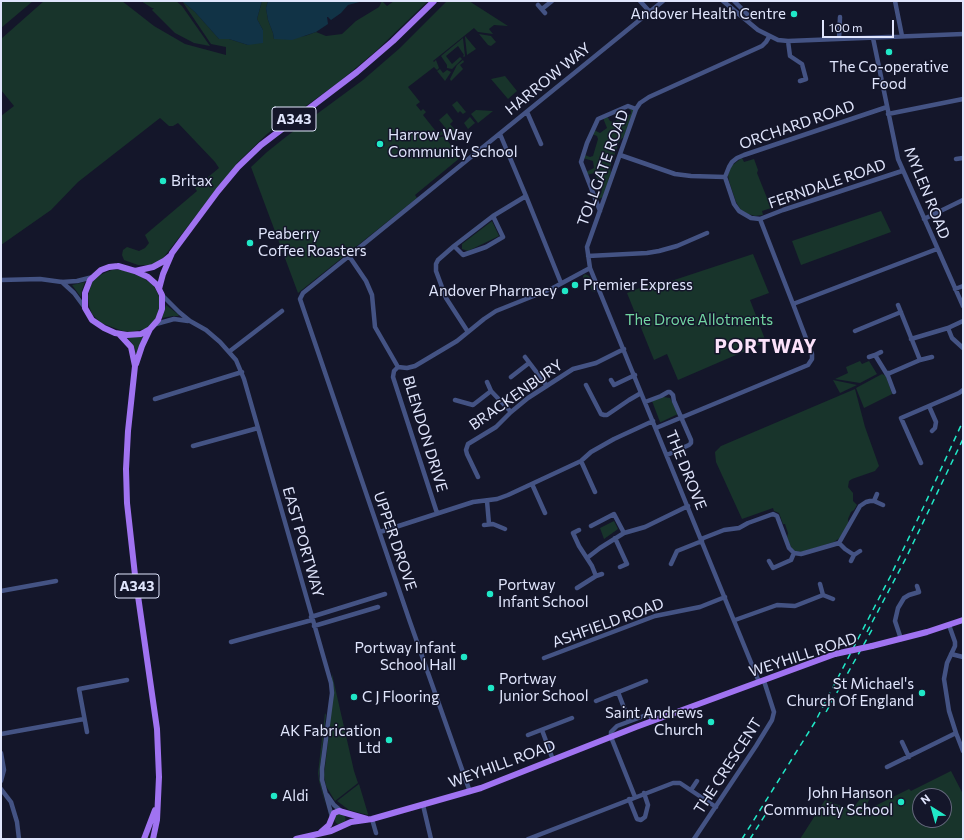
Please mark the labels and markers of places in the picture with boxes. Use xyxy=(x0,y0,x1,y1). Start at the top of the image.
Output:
place label: Andover Health Centre xyxy=(630,5,786,23)
marker: Andover Health Centre xyxy=(789,9,799,19)
marker: The Co-operative Food xyxy=(884,47,894,57)
place label: The Co-operative Food xyxy=(829,58,949,93)
place label: Harrow Way Community School xyxy=(388,126,518,161)
marker: Harrow Way Community School xyxy=(375,139,385,149)
place label: Britax xyxy=(171,172,213,190)
marker: Britax xyxy=(158,176,168,186)
place label: Peaberry Coffee Roasters xyxy=(258,225,367,260)
marker: Peaberry Coffee Roasters xyxy=(245,238,255,248)
place label: Premier Express xyxy=(583,276,693,294)
marker: Premier Express xyxy=(570,280,580,290)
place label: Andover Pharmacy xyxy=(429,282,557,300)
marker: Andover Pharmacy xyxy=(560,286,570,296)
place label: Portway Infant School xyxy=(498,576,589,611)
marker: Portway Infant School xyxy=(485,589,495,599)
place label: Portway Infant School Hall xyxy=(354,639,456,674)
marker: Portway Infant School Hall xyxy=(459,652,469,662)
place label: Portway Junior School xyxy=(499,670,589,705)
place label: St Michael's Church Of England xyxy=(787,675,914,710)
marker: Portway Junior School xyxy=(486,683,496,693)
place label: C J Flooring xyxy=(362,688,439,706)
marker: St Michael's Church Of England xyxy=(917,688,927,698)
marker: C J Flooring xyxy=(349,692,359,702)
place label: Saint Andrews Church xyxy=(605,704,703,739)
marker: Saint Andrews Church xyxy=(706,717,716,727)
place label: AK Fabrication Ltd xyxy=(280,722,381,757)
marker: AK Fabrication Ltd xyxy=(384,735,394,745)
place label: John Hanson Community School xyxy=(763,784,893,819)
place label: Aldi xyxy=(282,787,309,805)
marker: Aldi xyxy=(269,791,279,801)
marker: John Hanson Community School xyxy=(896,797,906,807)

